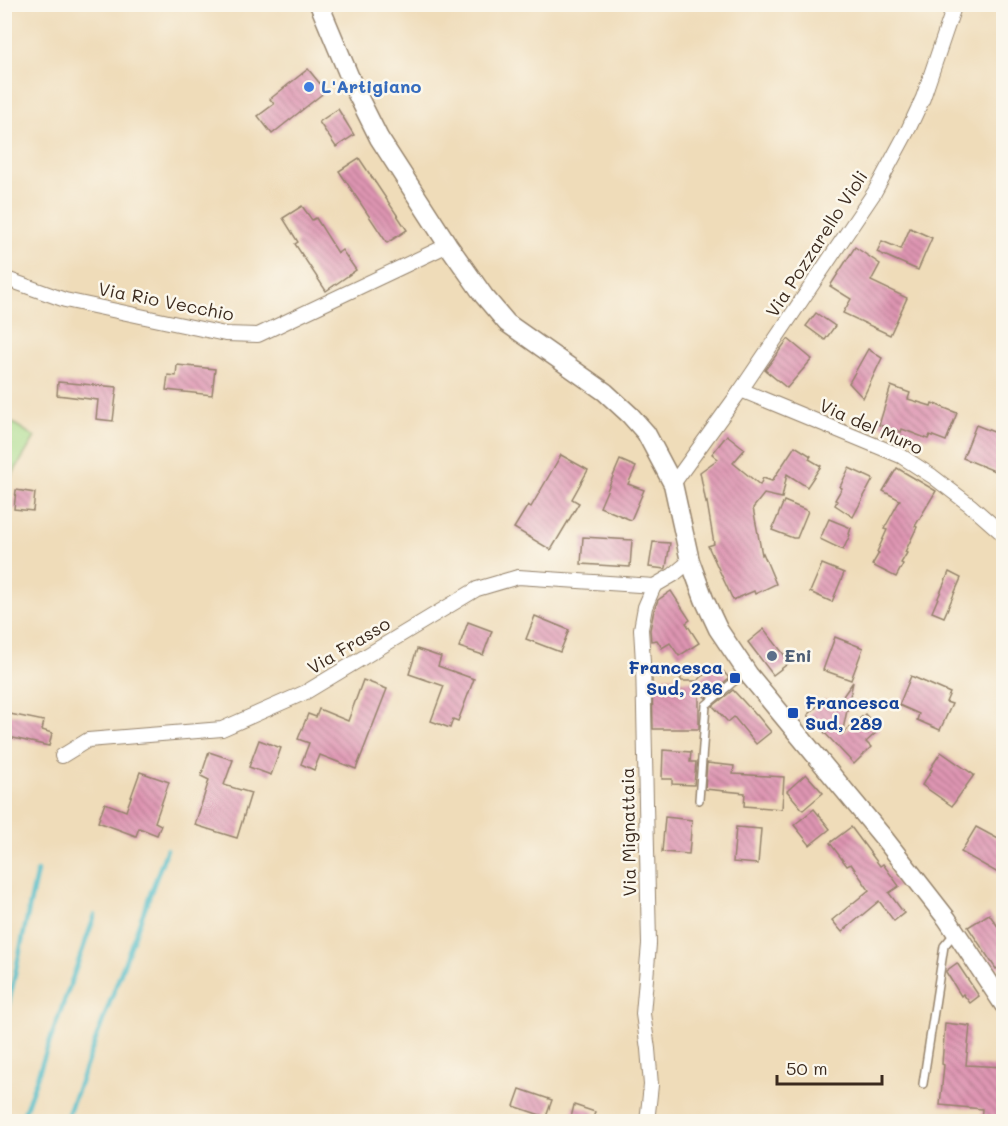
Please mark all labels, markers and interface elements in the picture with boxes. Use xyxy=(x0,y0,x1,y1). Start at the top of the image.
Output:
place label: L'Artigiano xyxy=(321,74,421,98)
marker: L'Artigiano xyxy=(302,80,316,94)
street label: Via Pozzarello Violi xyxy=(760,165,873,321)
street label: Via Rio Vecchio xyxy=(96,276,236,326)
street label: Via del Muro xyxy=(816,393,927,460)
street label: Via Frasso xyxy=(303,611,395,679)
place label: Eni xyxy=(784,643,812,667)
marker: Eni xyxy=(765,649,779,663)
place label: Francesca Sud, 286 xyxy=(628,655,723,700)
marker: Francesca Sud, 286 xyxy=(728,671,742,685)
place label: Francesca Sud, 289 xyxy=(805,690,900,735)
marker: Francesca Sud, 289 xyxy=(786,706,800,720)
street label: Via Mignattaia xyxy=(615,767,641,897)
scale bar xyxy=(777,1048,882,1086)
text: 50 m xyxy=(786,1056,828,1080)

